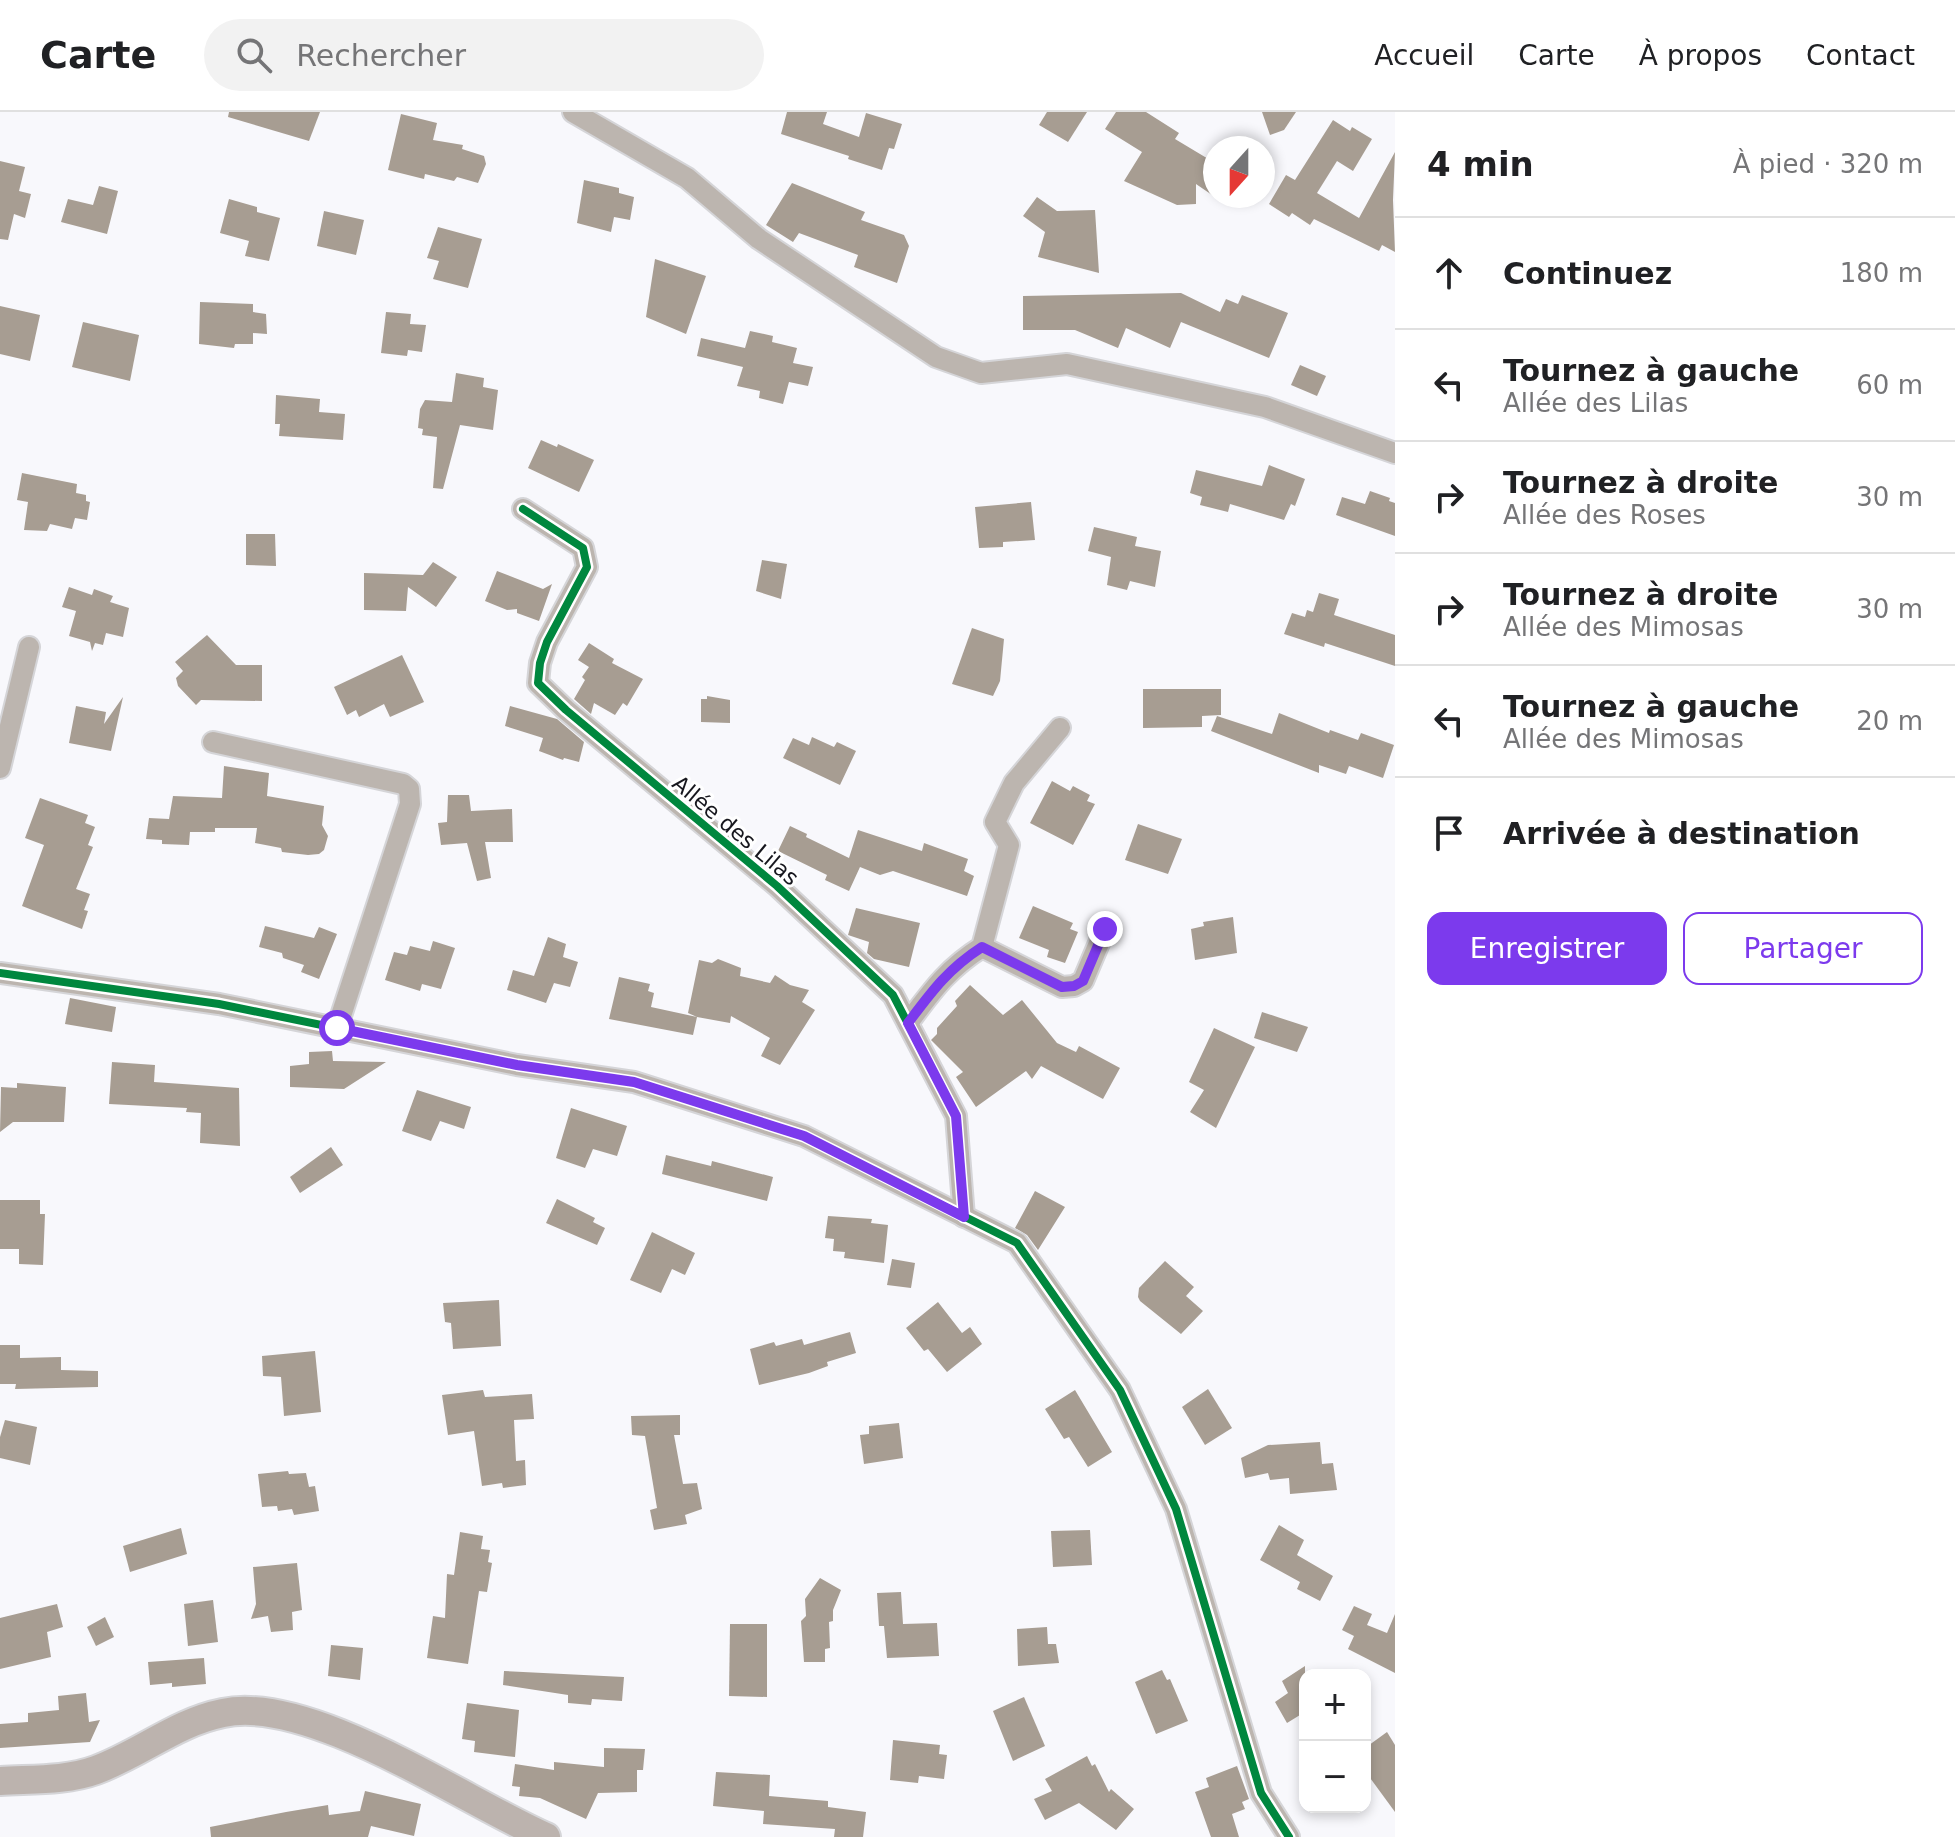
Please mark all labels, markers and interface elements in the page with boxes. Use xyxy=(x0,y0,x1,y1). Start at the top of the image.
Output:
search box xyxy=(204,19,764,91)
text: Carte xyxy=(40,33,156,77)
icon: search xyxy=(232,33,276,77)
text: Rechercher xyxy=(296,38,466,73)
text: Accueil xyxy=(1374,39,1474,72)
text: Carte xyxy=(1518,39,1595,72)
text: À propos xyxy=(1639,39,1762,72)
text: Contact xyxy=(1806,39,1915,72)
north arrow xyxy=(1203,136,1275,208)
text: 4 min xyxy=(1427,144,1534,184)
text: À pied · 320 m xyxy=(1733,149,1923,179)
icon: ahead xyxy=(1427,251,1471,295)
text: Continuez xyxy=(1503,256,1672,291)
text: 180 m xyxy=(1840,258,1923,288)
text: Tournez à gauche xyxy=(1503,353,1799,388)
icon: left xyxy=(1427,363,1471,407)
text: 60 m xyxy=(1856,370,1923,400)
text: Allée des Lilas xyxy=(1503,388,1688,418)
text: Tournez à droite xyxy=(1503,465,1778,500)
icon: right xyxy=(1427,475,1471,519)
text: 30 m xyxy=(1856,482,1923,512)
text: Allée des Roses xyxy=(1503,500,1706,530)
text: Tournez à droite xyxy=(1503,577,1778,612)
icon: right xyxy=(1427,587,1471,631)
text: 30 m xyxy=(1856,594,1923,624)
text: Allée des Mimosas xyxy=(1503,612,1744,642)
text: Tournez à gauche xyxy=(1503,689,1799,724)
icon: left xyxy=(1427,699,1471,743)
text: 20 m xyxy=(1856,706,1923,736)
text: Allée des Mimosas xyxy=(1503,724,1744,754)
street label: Allée des Lilas xyxy=(668,770,804,890)
icon: arrive xyxy=(1427,811,1471,855)
text: Arrivée à destination xyxy=(1503,816,1860,851)
route end xyxy=(1087,911,1123,947)
button: Enregistrer xyxy=(1427,912,1667,985)
button: Partager xyxy=(1683,912,1923,985)
route start xyxy=(319,1010,355,1046)
map controls xyxy=(1299,1669,1371,1813)
button: + xyxy=(1299,1669,1371,1741)
button: − xyxy=(1299,1741,1371,1813)

